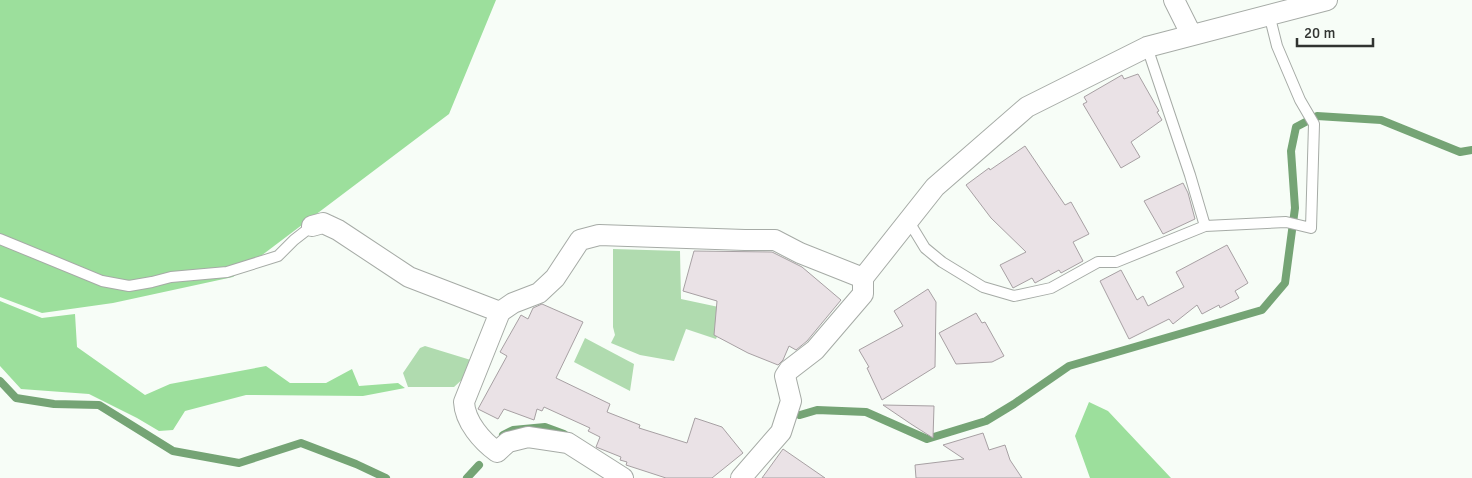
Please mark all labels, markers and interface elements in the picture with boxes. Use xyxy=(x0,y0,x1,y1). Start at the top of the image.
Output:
scale bar xyxy=(1297,15,1373,47)
text: 20 m xyxy=(1304,24,1335,42)

